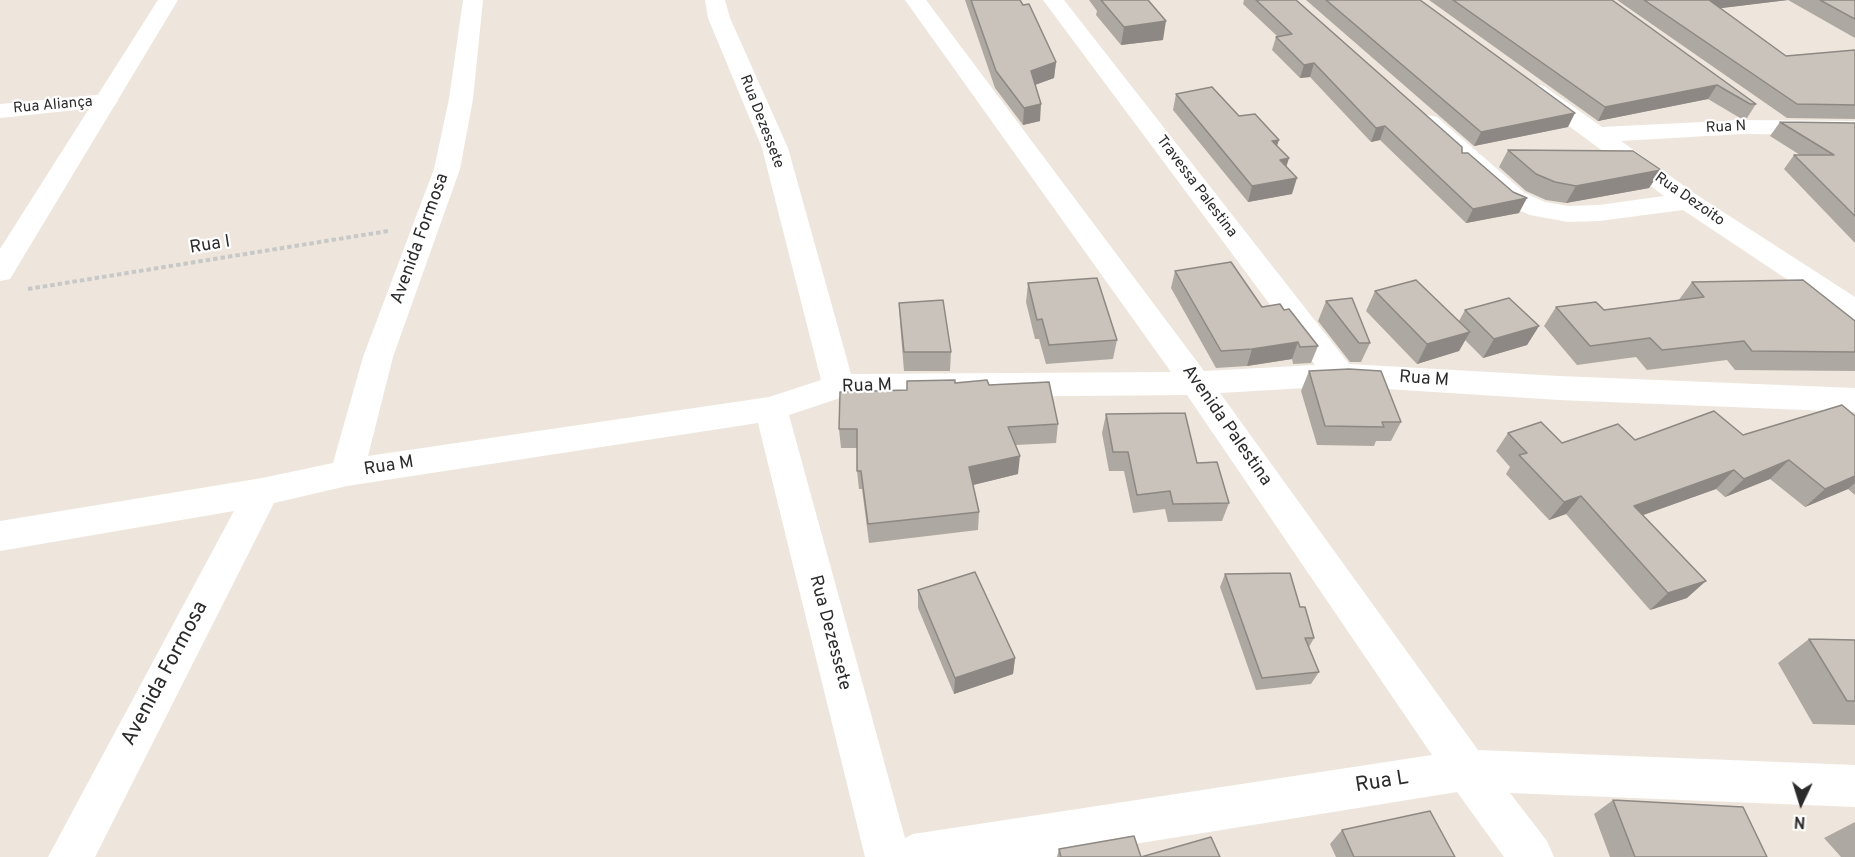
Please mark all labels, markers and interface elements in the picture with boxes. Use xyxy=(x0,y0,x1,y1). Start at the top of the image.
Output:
street label: Rua Dezessete xyxy=(735,73,787,171)
street label: Rua Aliança xyxy=(13,94,93,118)
street label: Rua N xyxy=(1705,118,1747,138)
street label: Travessa Palestina xyxy=(1152,132,1240,242)
street label: Rua Dezoito xyxy=(1651,169,1727,231)
street label: Avenida Formosa xyxy=(387,171,455,307)
street label: Rua I xyxy=(188,232,232,260)
street label: Avenida Palestina xyxy=(1176,361,1276,491)
street label: Rua M xyxy=(1398,367,1450,393)
street label: Rua M xyxy=(842,375,892,399)
street label: Rua M xyxy=(363,452,415,482)
street label: Rua Dezessete xyxy=(803,573,855,693)
street label: Avenida Formosa xyxy=(117,597,215,751)
street label: Rua L xyxy=(1354,766,1410,800)
north arrow xyxy=(1771,773,1831,833)
text: N xyxy=(1793,811,1806,831)

